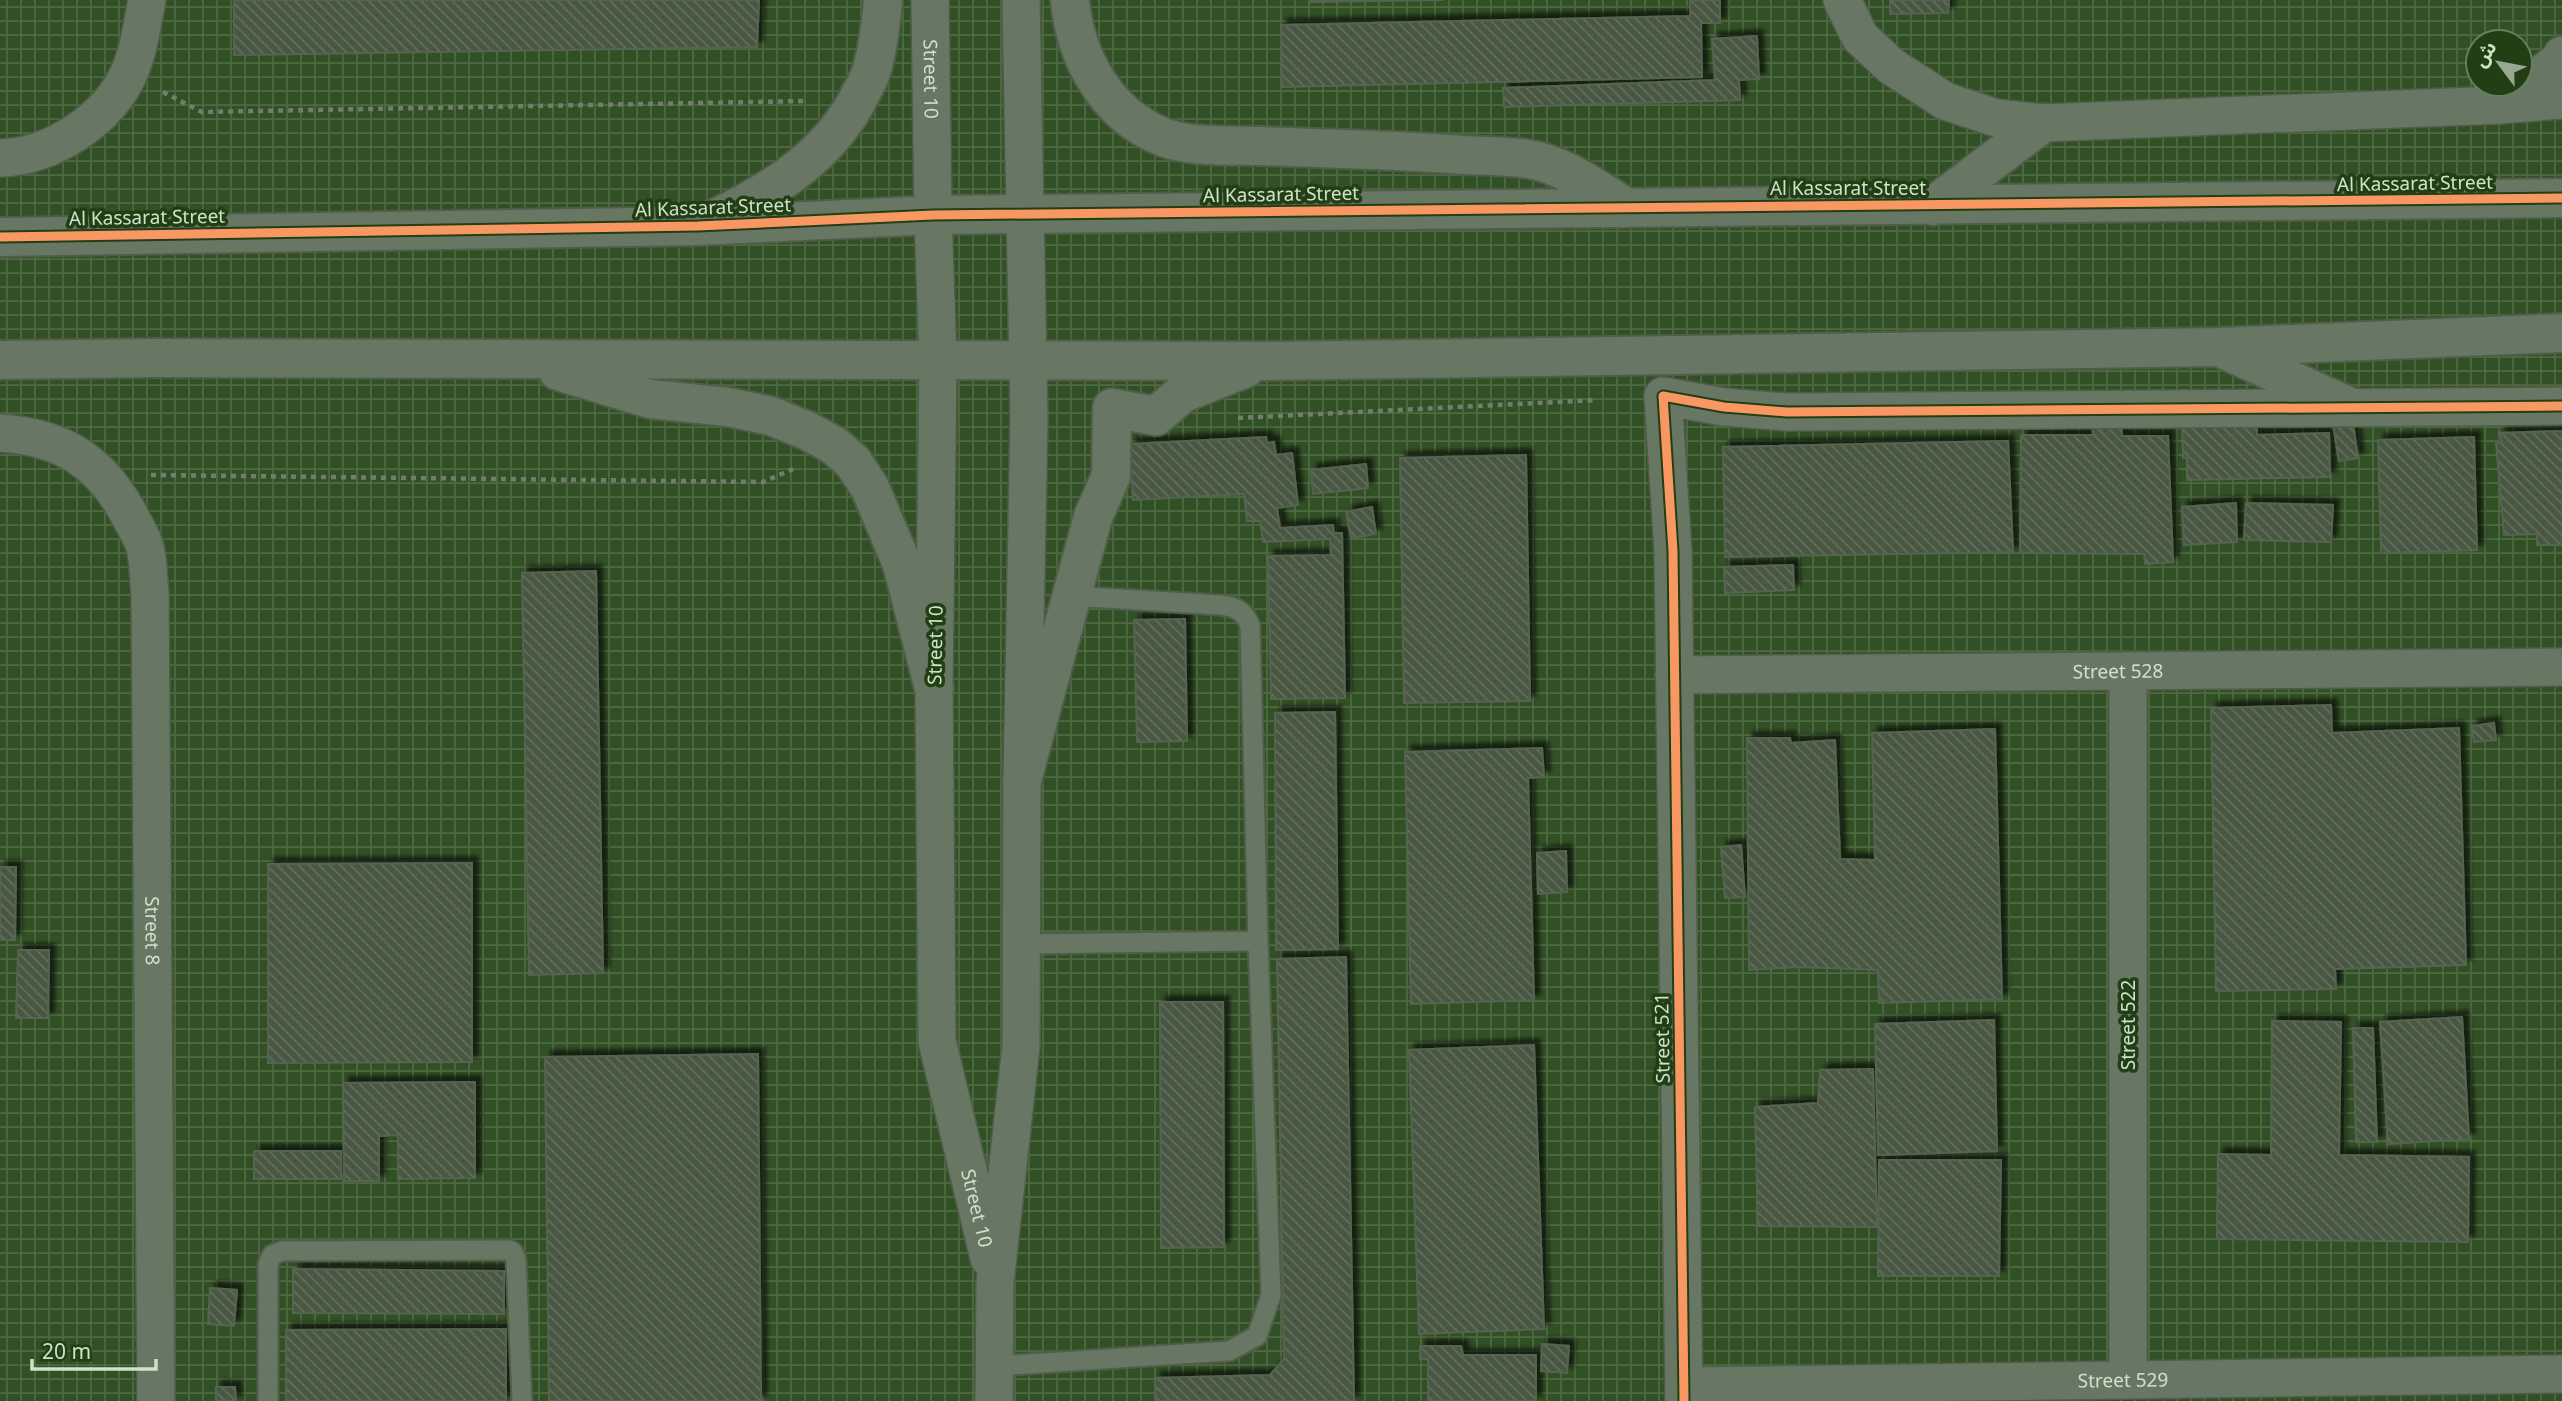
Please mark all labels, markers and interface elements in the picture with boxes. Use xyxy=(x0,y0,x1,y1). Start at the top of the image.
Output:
north arrow xyxy=(2464,28,2534,98)
text: ش xyxy=(2467,36,2503,72)
street label: Street 10 xyxy=(918,39,945,119)
street label: Al Kassarat Street xyxy=(2337,169,2493,197)
street label: Al Kassarat Street xyxy=(1770,175,1926,201)
street label: Al Kassarat Street xyxy=(1203,180,1359,208)
street label: Al Kassarat Street xyxy=(634,191,792,223)
street label: Al Kassarat Street xyxy=(69,203,225,231)
street label: Street 10 xyxy=(921,605,949,685)
street label: Street 528 xyxy=(2073,658,2163,684)
street label: Street 8 xyxy=(139,896,166,965)
street label: Street 522 xyxy=(2115,980,2141,1070)
street label: Street 521 xyxy=(1648,992,1676,1084)
street label: Street 10 xyxy=(955,1166,999,1250)
scale bar xyxy=(32,1328,156,1372)
text: 20 m xyxy=(42,1337,91,1365)
street label: Street 529 xyxy=(2077,1366,2168,1394)

